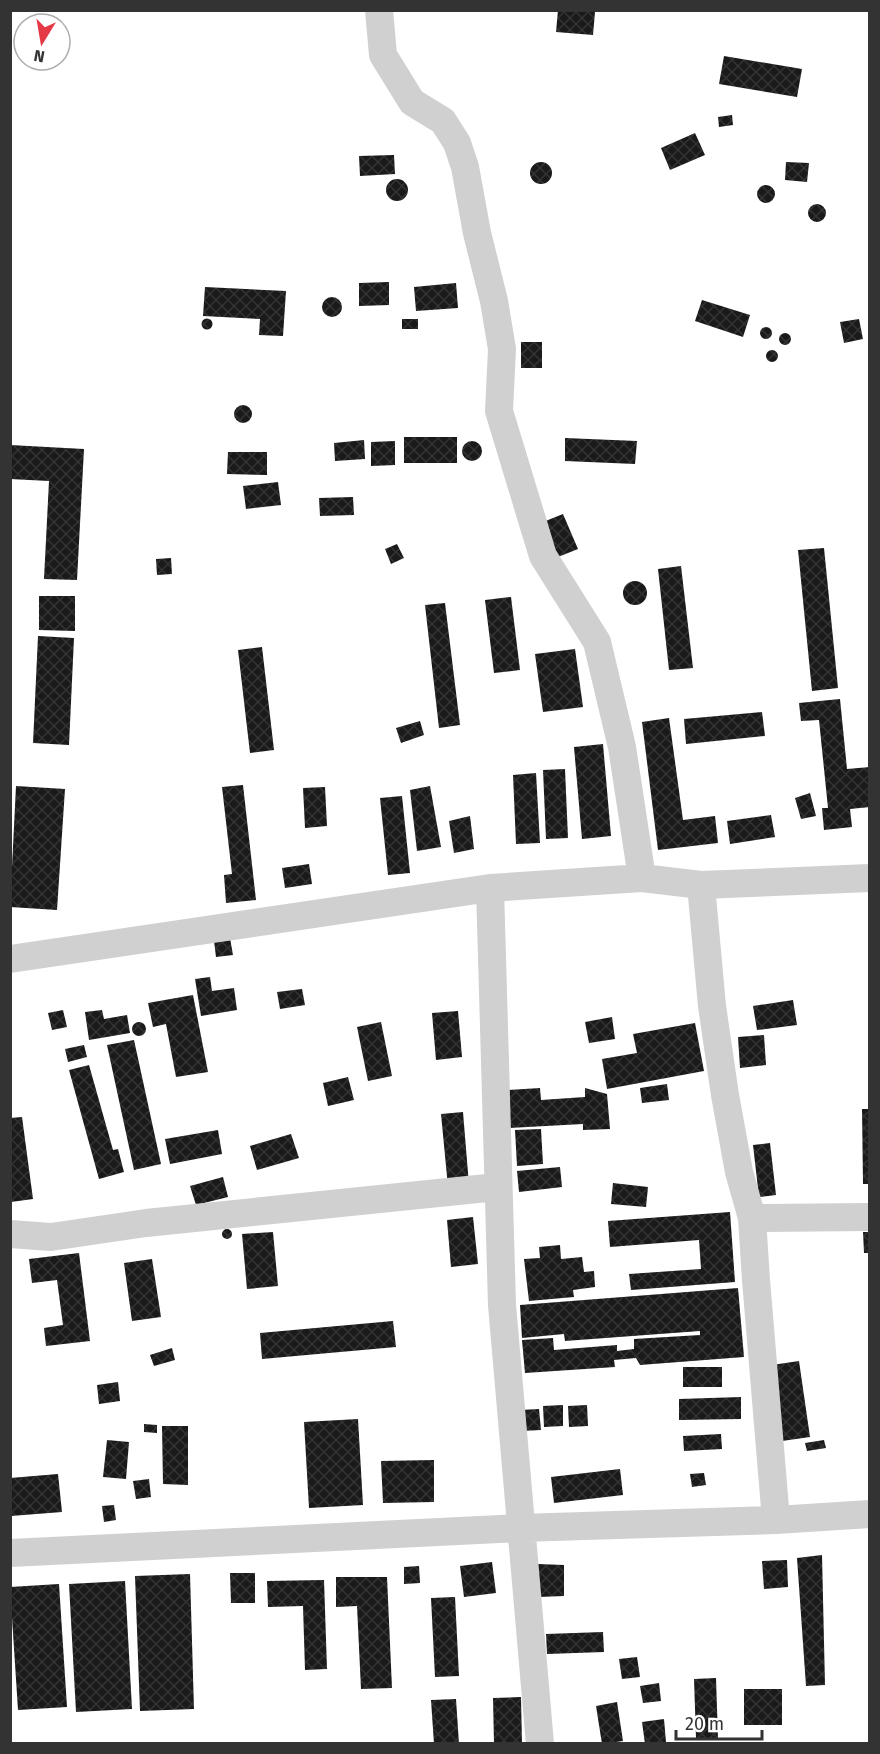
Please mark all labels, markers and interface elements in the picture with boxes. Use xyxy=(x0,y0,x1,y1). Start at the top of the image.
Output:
north arrow xyxy=(12,12,72,72)
text: N xyxy=(32,46,46,67)
scale bar xyxy=(676,1703,762,1741)
text: 20 m xyxy=(685,1713,724,1735)

